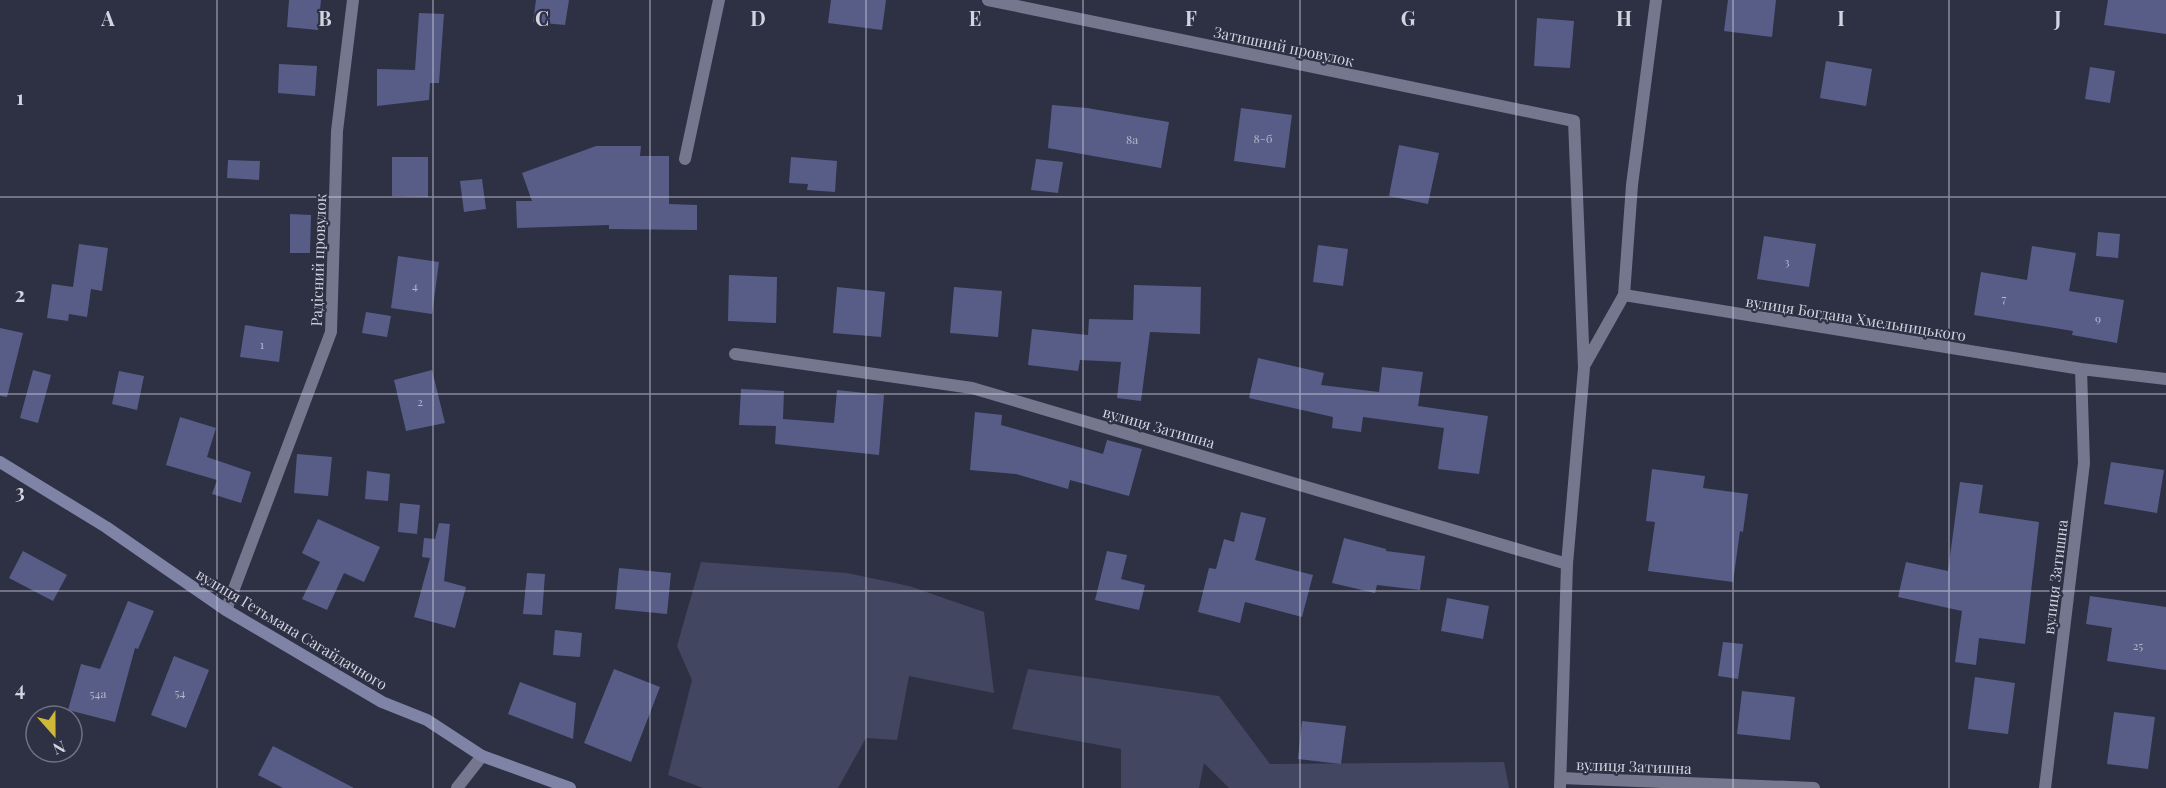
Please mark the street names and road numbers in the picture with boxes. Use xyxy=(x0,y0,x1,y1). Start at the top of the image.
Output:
street label: Затишний провулок xyxy=(1212,21,1356,71)
street label: Радісний провулок xyxy=(306,193,330,327)
street label: вулиця Богдана Хмельницького xyxy=(1744,291,1968,345)
street label: вулиця Затишна xyxy=(1101,401,1218,453)
street label: вулиця Затишна xyxy=(2038,518,2072,636)
street label: вулиця Гетьмана Сагайдачного xyxy=(193,564,391,694)
street label: вулиця Затишна xyxy=(1576,754,1693,778)

